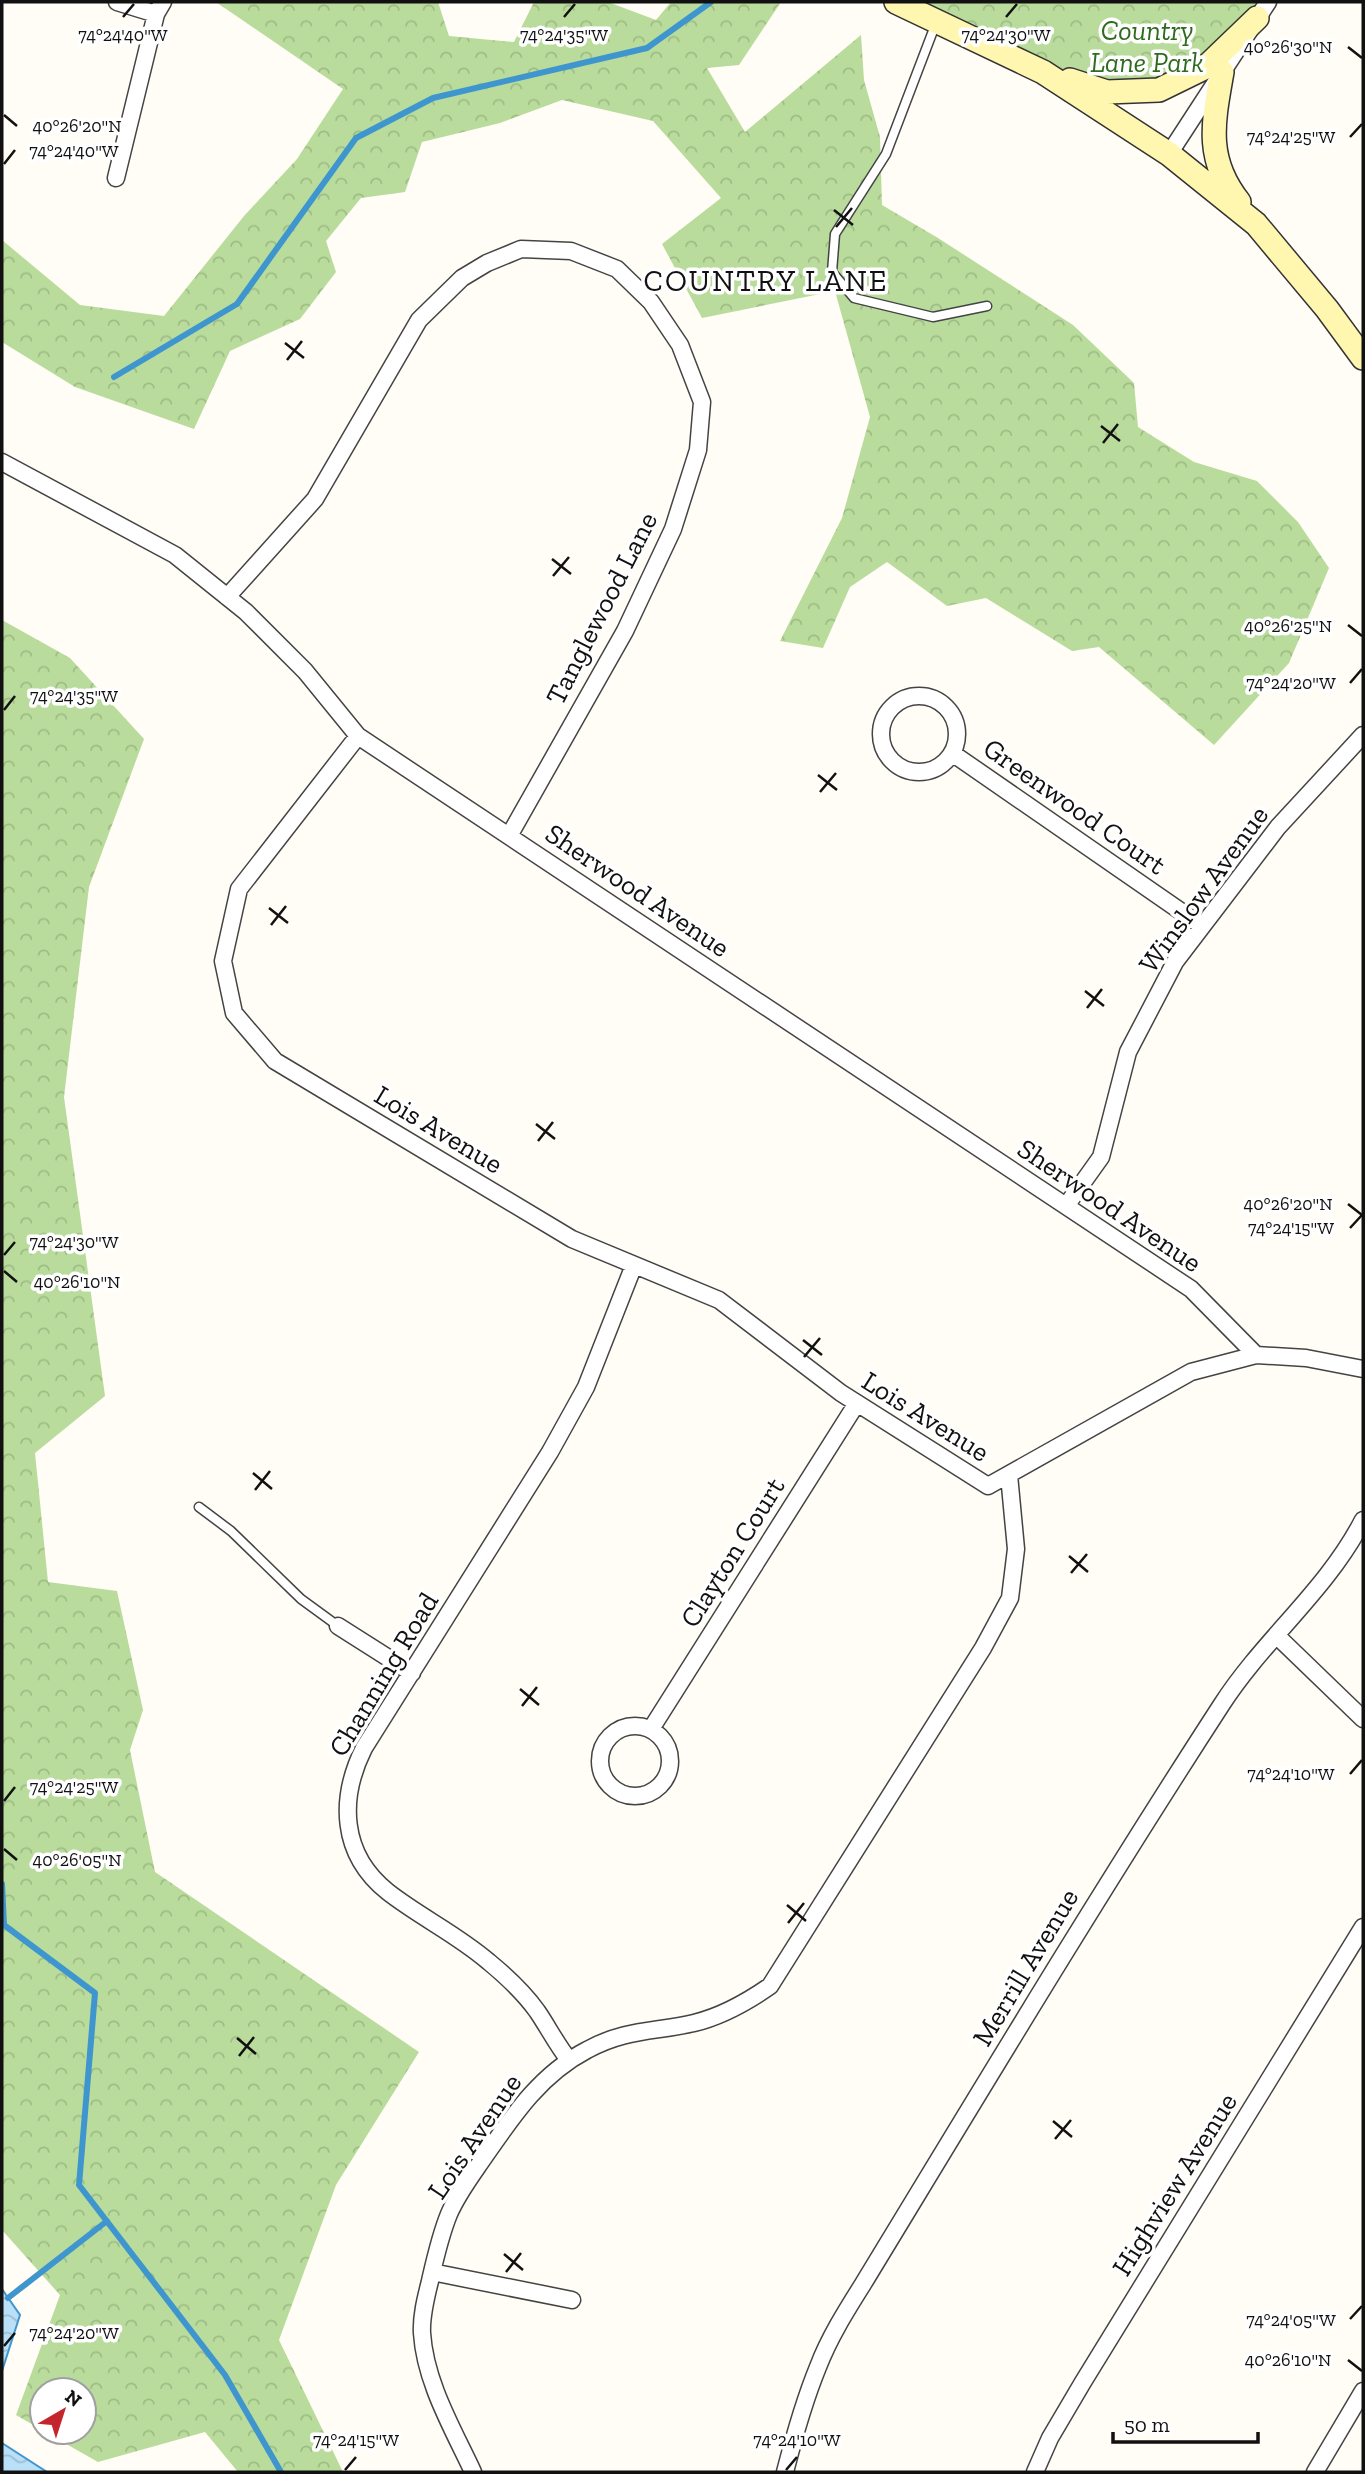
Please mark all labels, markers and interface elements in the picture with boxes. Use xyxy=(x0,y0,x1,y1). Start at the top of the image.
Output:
park label: Country Lane Park xyxy=(1090,14,1204,79)
text: 74°24'40"W xyxy=(78,24,168,46)
text: 74°24'35"W xyxy=(520,24,608,46)
text: 74°24'30"W xyxy=(961,24,1051,46)
text: 40°26'30"N xyxy=(1244,36,1332,58)
text: 40°26'20"N xyxy=(32,115,122,137)
text: 74°24'25"W xyxy=(1247,126,1335,148)
text: 74°24'40"W xyxy=(29,140,119,162)
district label: COUNTRY LANE xyxy=(644,263,888,299)
street label: Tanglewood Lane xyxy=(539,507,664,710)
text: 40°26'25"N xyxy=(1244,615,1332,637)
text: 74°24'20"W xyxy=(1246,672,1336,694)
text: 74°24'35"W xyxy=(30,685,118,707)
street label: Greenwood Court xyxy=(977,731,1173,882)
street label: Winslow Avenue xyxy=(1132,799,1275,979)
street label: Sherwood Avenue xyxy=(539,817,736,964)
street label: Lois Avenue xyxy=(369,1078,509,1181)
street label: Sherwood Avenue xyxy=(1011,1132,1208,1279)
text: 40°26'20"N xyxy=(1243,1193,1333,1215)
text: 74°24'15"W xyxy=(1248,1217,1334,1239)
text: 74°24'30"W xyxy=(29,1231,119,1253)
text: 40°26'10"N xyxy=(34,1271,120,1293)
street label: Lois Avenue xyxy=(856,1364,996,1469)
street label: Clayton Court xyxy=(673,1471,792,1633)
street label: Channing Road xyxy=(322,1586,445,1762)
text: 74°24'10"W xyxy=(1247,1763,1335,1785)
text: 74°24'25"W xyxy=(30,1776,118,1798)
text: 40°26'05"N xyxy=(32,1849,122,1871)
street label: Merrill Avenue xyxy=(966,1883,1085,2052)
street label: Lois Avenue xyxy=(420,2067,528,2205)
street label: Highview Avenue xyxy=(1105,2087,1244,2282)
text: 74°24'05"W xyxy=(1246,2309,1336,2331)
text: 74°24'20"W xyxy=(29,2322,119,2344)
text: 40°26'10"N xyxy=(1245,2349,1331,2371)
north arrow xyxy=(28,2376,98,2446)
text: N xyxy=(61,2385,86,2412)
scale bar xyxy=(1113,2400,1258,2444)
text: 50 m xyxy=(1124,2412,1170,2437)
text: 74°24'15"W xyxy=(313,2429,399,2451)
text: 74°24'10"W xyxy=(753,2429,841,2451)

